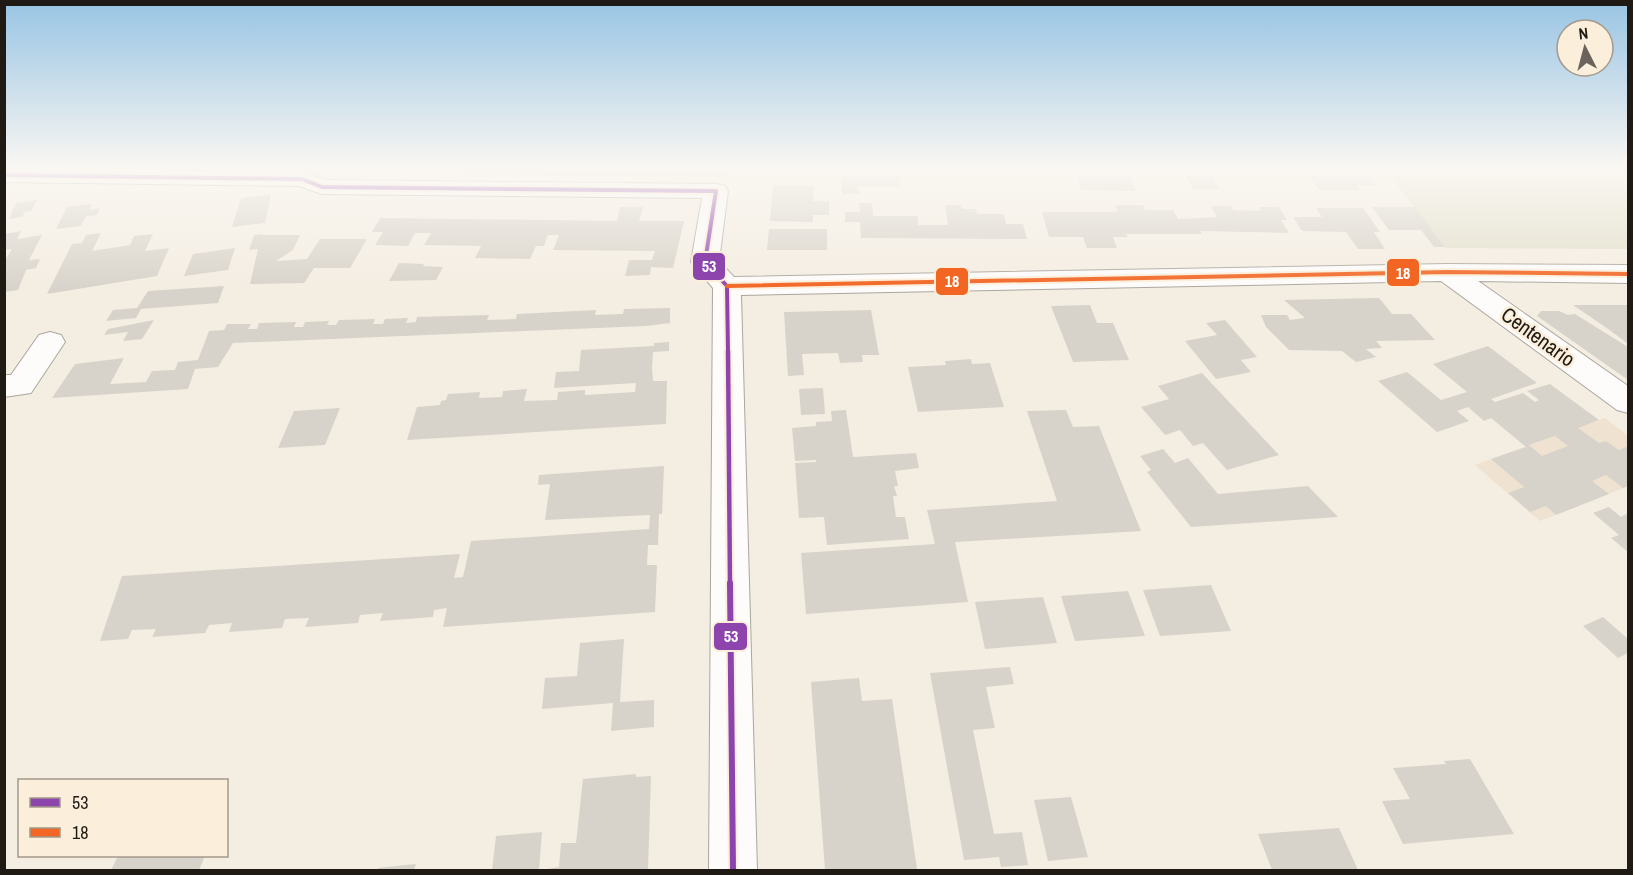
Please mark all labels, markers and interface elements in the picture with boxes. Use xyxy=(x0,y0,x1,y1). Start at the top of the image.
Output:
north arrow xyxy=(1555,18,1615,78)
text: N xyxy=(1578,22,1589,45)
line badge: 53 xyxy=(692,252,726,281)
text: 53 xyxy=(702,255,716,277)
line badge: 18 xyxy=(1386,258,1420,287)
text: 18 xyxy=(1396,262,1410,284)
line badge: 18 xyxy=(935,267,969,296)
text: 18 xyxy=(945,270,959,292)
street label: Centenario xyxy=(1495,300,1581,373)
line badge: 53 xyxy=(713,622,748,651)
text: 53 xyxy=(724,625,738,647)
legend xyxy=(18,779,228,857)
text: 53 xyxy=(72,790,88,815)
text: 18 xyxy=(72,820,88,845)

